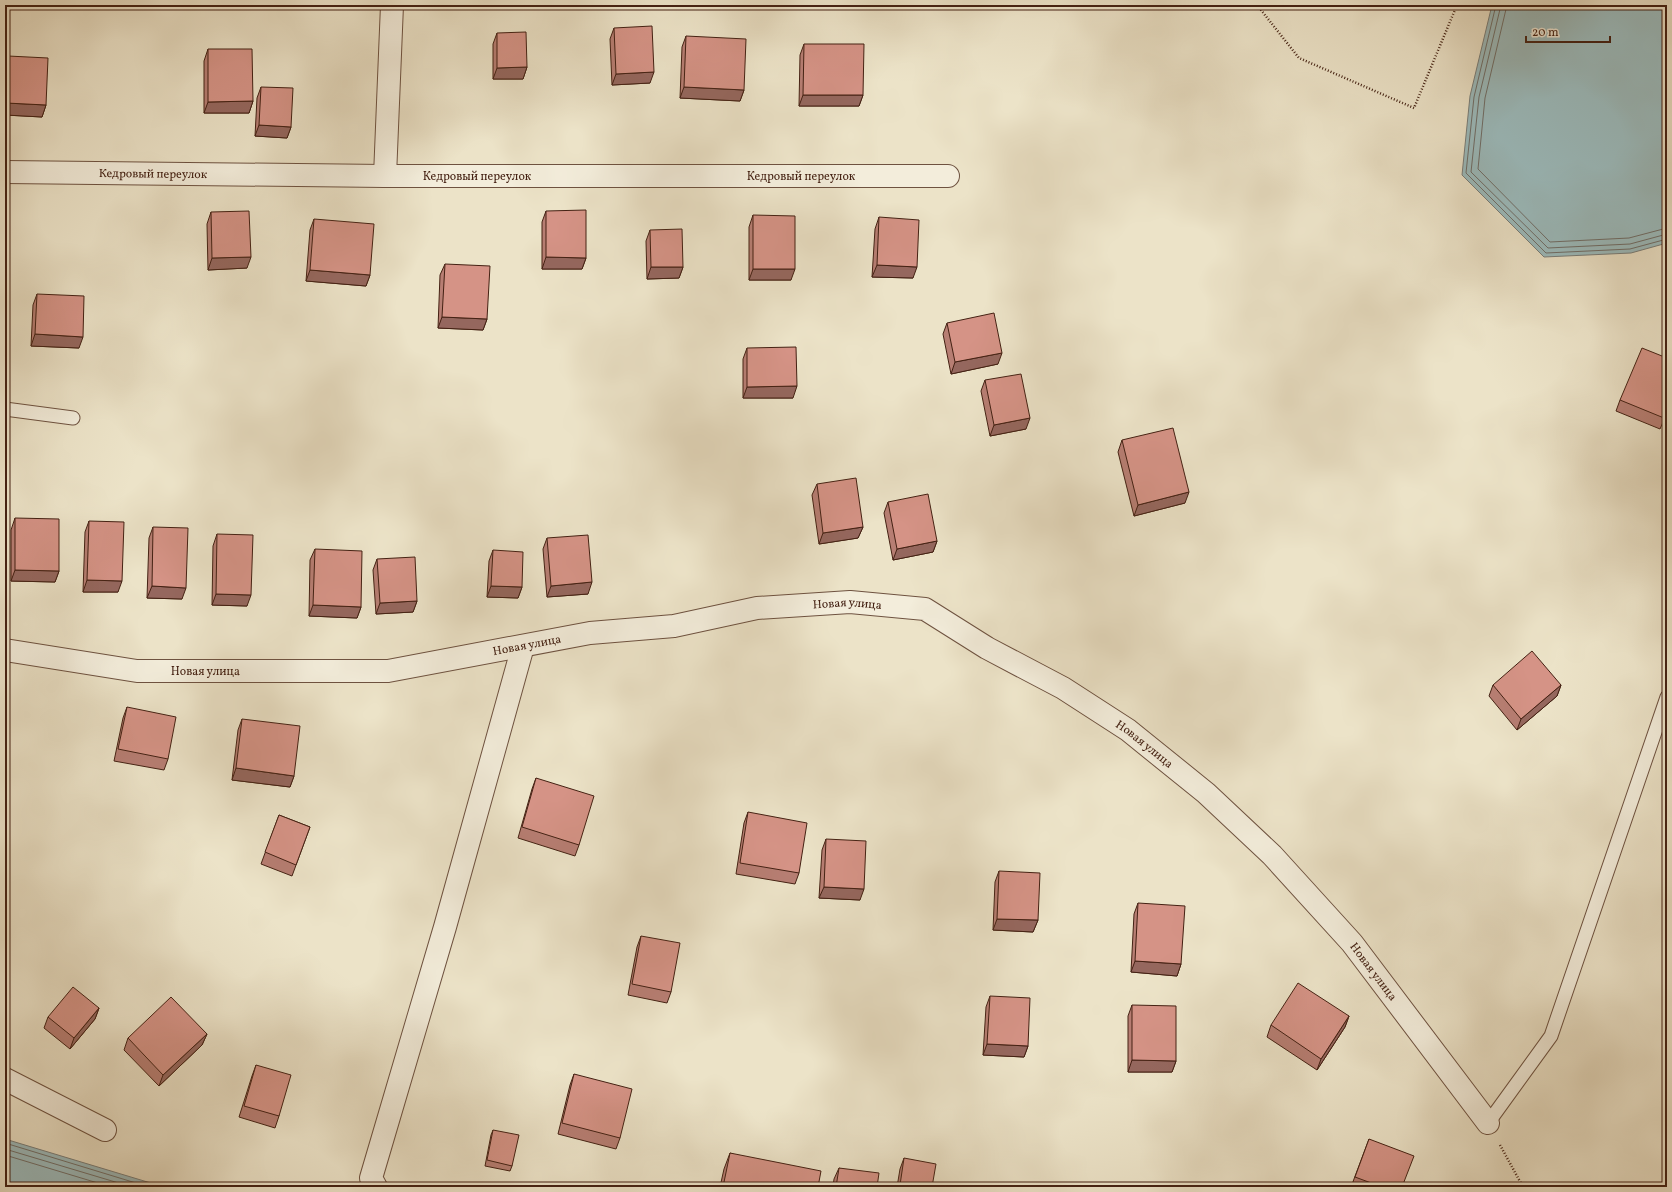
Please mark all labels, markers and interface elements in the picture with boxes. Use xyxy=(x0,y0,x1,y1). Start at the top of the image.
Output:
scale bar xyxy=(1526,18,1610,44)
text: 20 m xyxy=(1532,25,1559,41)
street label: Кедровый переулок xyxy=(99,166,208,183)
street label: Кедровый переулок xyxy=(423,169,532,185)
street label: Кедровый переулок xyxy=(747,169,856,185)
street label: Новая улица xyxy=(812,595,883,614)
street label: Новая улица xyxy=(492,632,563,660)
street label: Новая улица xyxy=(171,664,240,680)
street label: Новая улица xyxy=(1112,717,1176,772)
street label: Новая улица xyxy=(1346,940,1400,1005)

